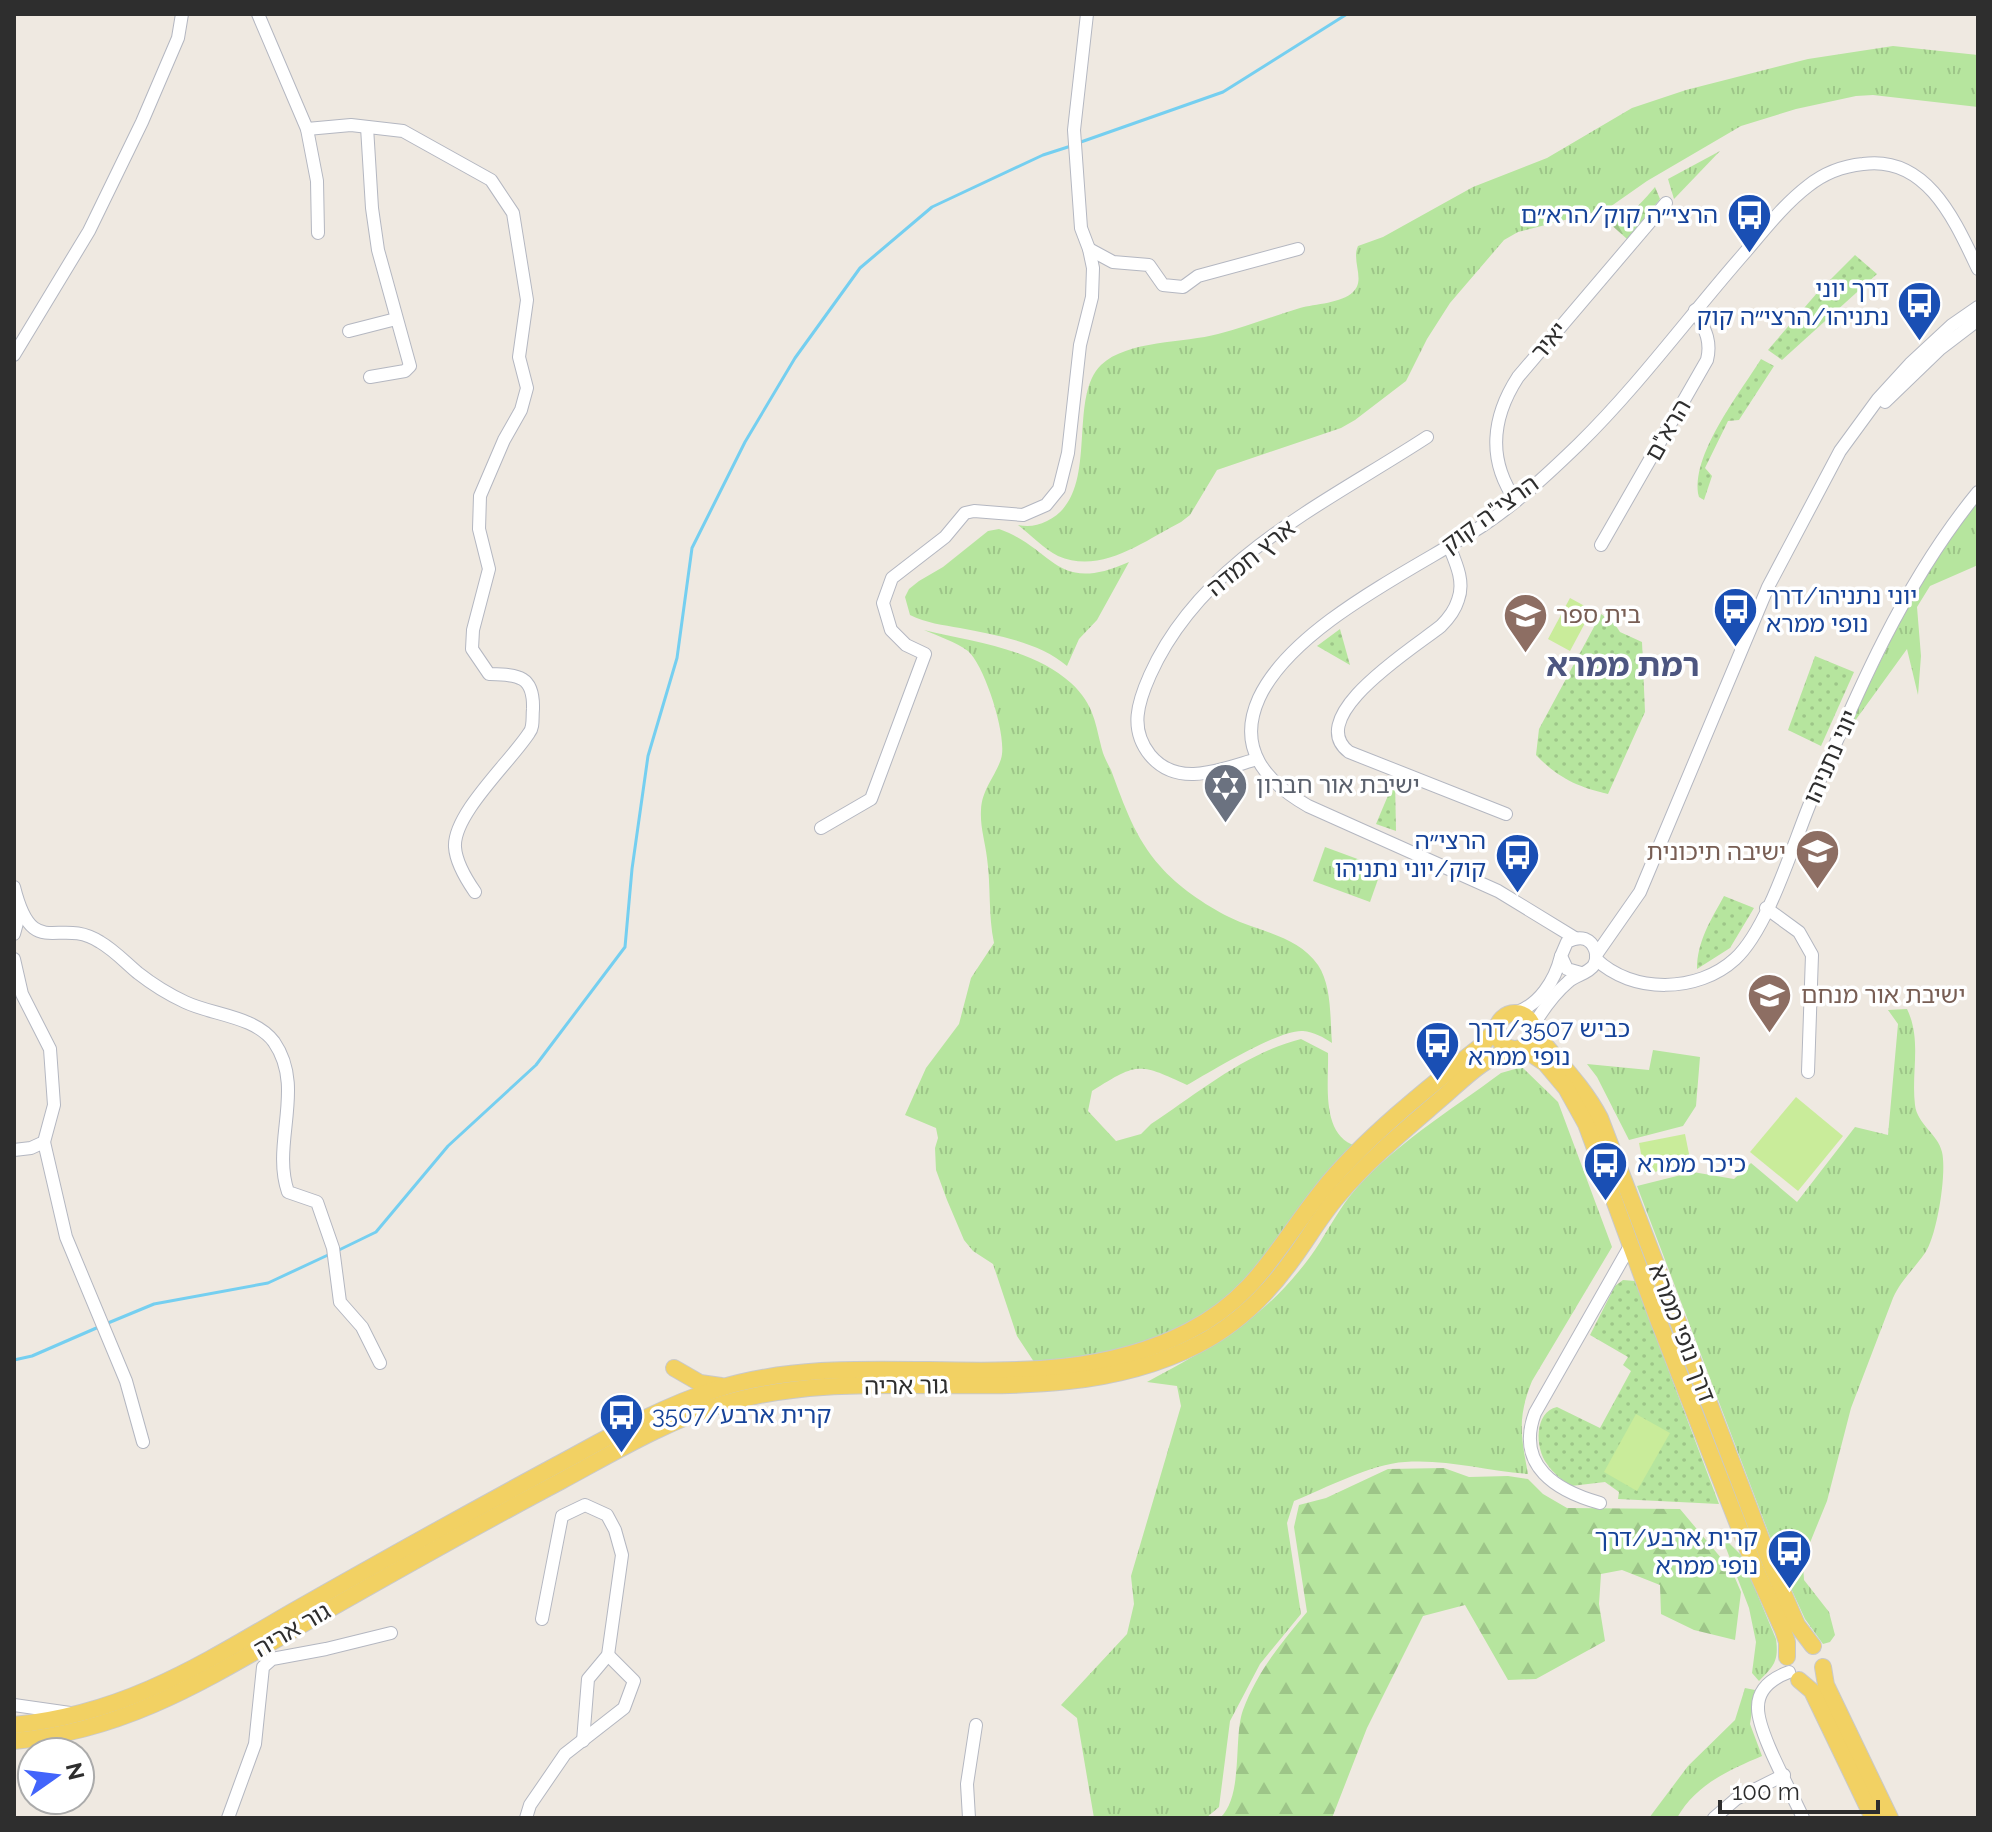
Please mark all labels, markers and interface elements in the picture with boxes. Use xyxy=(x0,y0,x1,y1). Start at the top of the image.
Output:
bus stop icon: הרצי״ה קוק/הרא״ם xyxy=(1725,191,1773,254)
place label: הרצי״ה קוק/הרא״ם xyxy=(1521,200,1718,229)
place label: דרך יוני נתניהו/הרצי״ה קוק xyxy=(1697,274,1889,331)
bus stop icon: דרך יוני נתניהו/הרצי״ה קוק xyxy=(1896,279,1944,342)
street label: יאיר xyxy=(1524,316,1573,366)
street label: הרא"ם xyxy=(1638,394,1697,466)
street label: הרצי"ה קוק xyxy=(1435,469,1544,559)
street label: ארץ חמדה xyxy=(1200,513,1301,602)
place label: יוני נתניהו/דרך נופי ממרא xyxy=(1766,581,1917,638)
bus stop icon: יוני נתניהו/דרך נופי ממרא xyxy=(1711,586,1759,649)
school or university icon: בית ספר xyxy=(1501,591,1549,654)
place label: בית ספר xyxy=(1556,600,1641,629)
district label: רמת ממרא xyxy=(1546,646,1700,683)
street label: יוני נתניהו xyxy=(1797,705,1864,808)
synagogue icon: ישיבת אור חברון xyxy=(1201,761,1249,824)
place label: ישיבת אור חברון xyxy=(1256,770,1420,799)
place label: הרצי״ה קוק/יוני נתניהו xyxy=(1335,826,1486,883)
school or university icon: ישיבה תיכונית xyxy=(1793,828,1841,891)
bus stop icon: הרצי״ה קוק/יוני נתניהו xyxy=(1493,831,1541,894)
place label: ישיבה תיכונית xyxy=(1647,837,1786,866)
school or university icon: ישיבת אור מנחם xyxy=(1746,971,1794,1034)
place label: ישיבת אור מנחם xyxy=(1801,980,1965,1009)
place label: כביש 3507/דרך נופי ממרא xyxy=(1468,1014,1630,1071)
bus stop icon: כביש 3507/דרך נופי ממרא xyxy=(1413,1019,1461,1082)
bus stop icon: כיכר ממרא xyxy=(1582,1140,1630,1203)
place label: כיכר ממרא xyxy=(1637,1149,1746,1178)
street label: דרך נופי ממרא xyxy=(1643,1260,1722,1406)
street label: גור אריה xyxy=(864,1370,948,1401)
bus stop icon: קרית ארבע/3507 xyxy=(597,1391,645,1454)
place label: קרית ארבע/3507 xyxy=(652,1400,831,1429)
place label: קרית ארבע/דרך נופי ממרא xyxy=(1595,1523,1758,1580)
bus stop icon: קרית ארבע/דרך נופי ממרא xyxy=(1765,1528,1813,1591)
street label: גור אריה xyxy=(248,1596,335,1663)
north arrow xyxy=(16,1736,96,1816)
text: N xyxy=(61,1760,90,1782)
scale bar xyxy=(1720,1764,1878,1814)
text: 100 m xyxy=(1732,1777,1800,1806)

